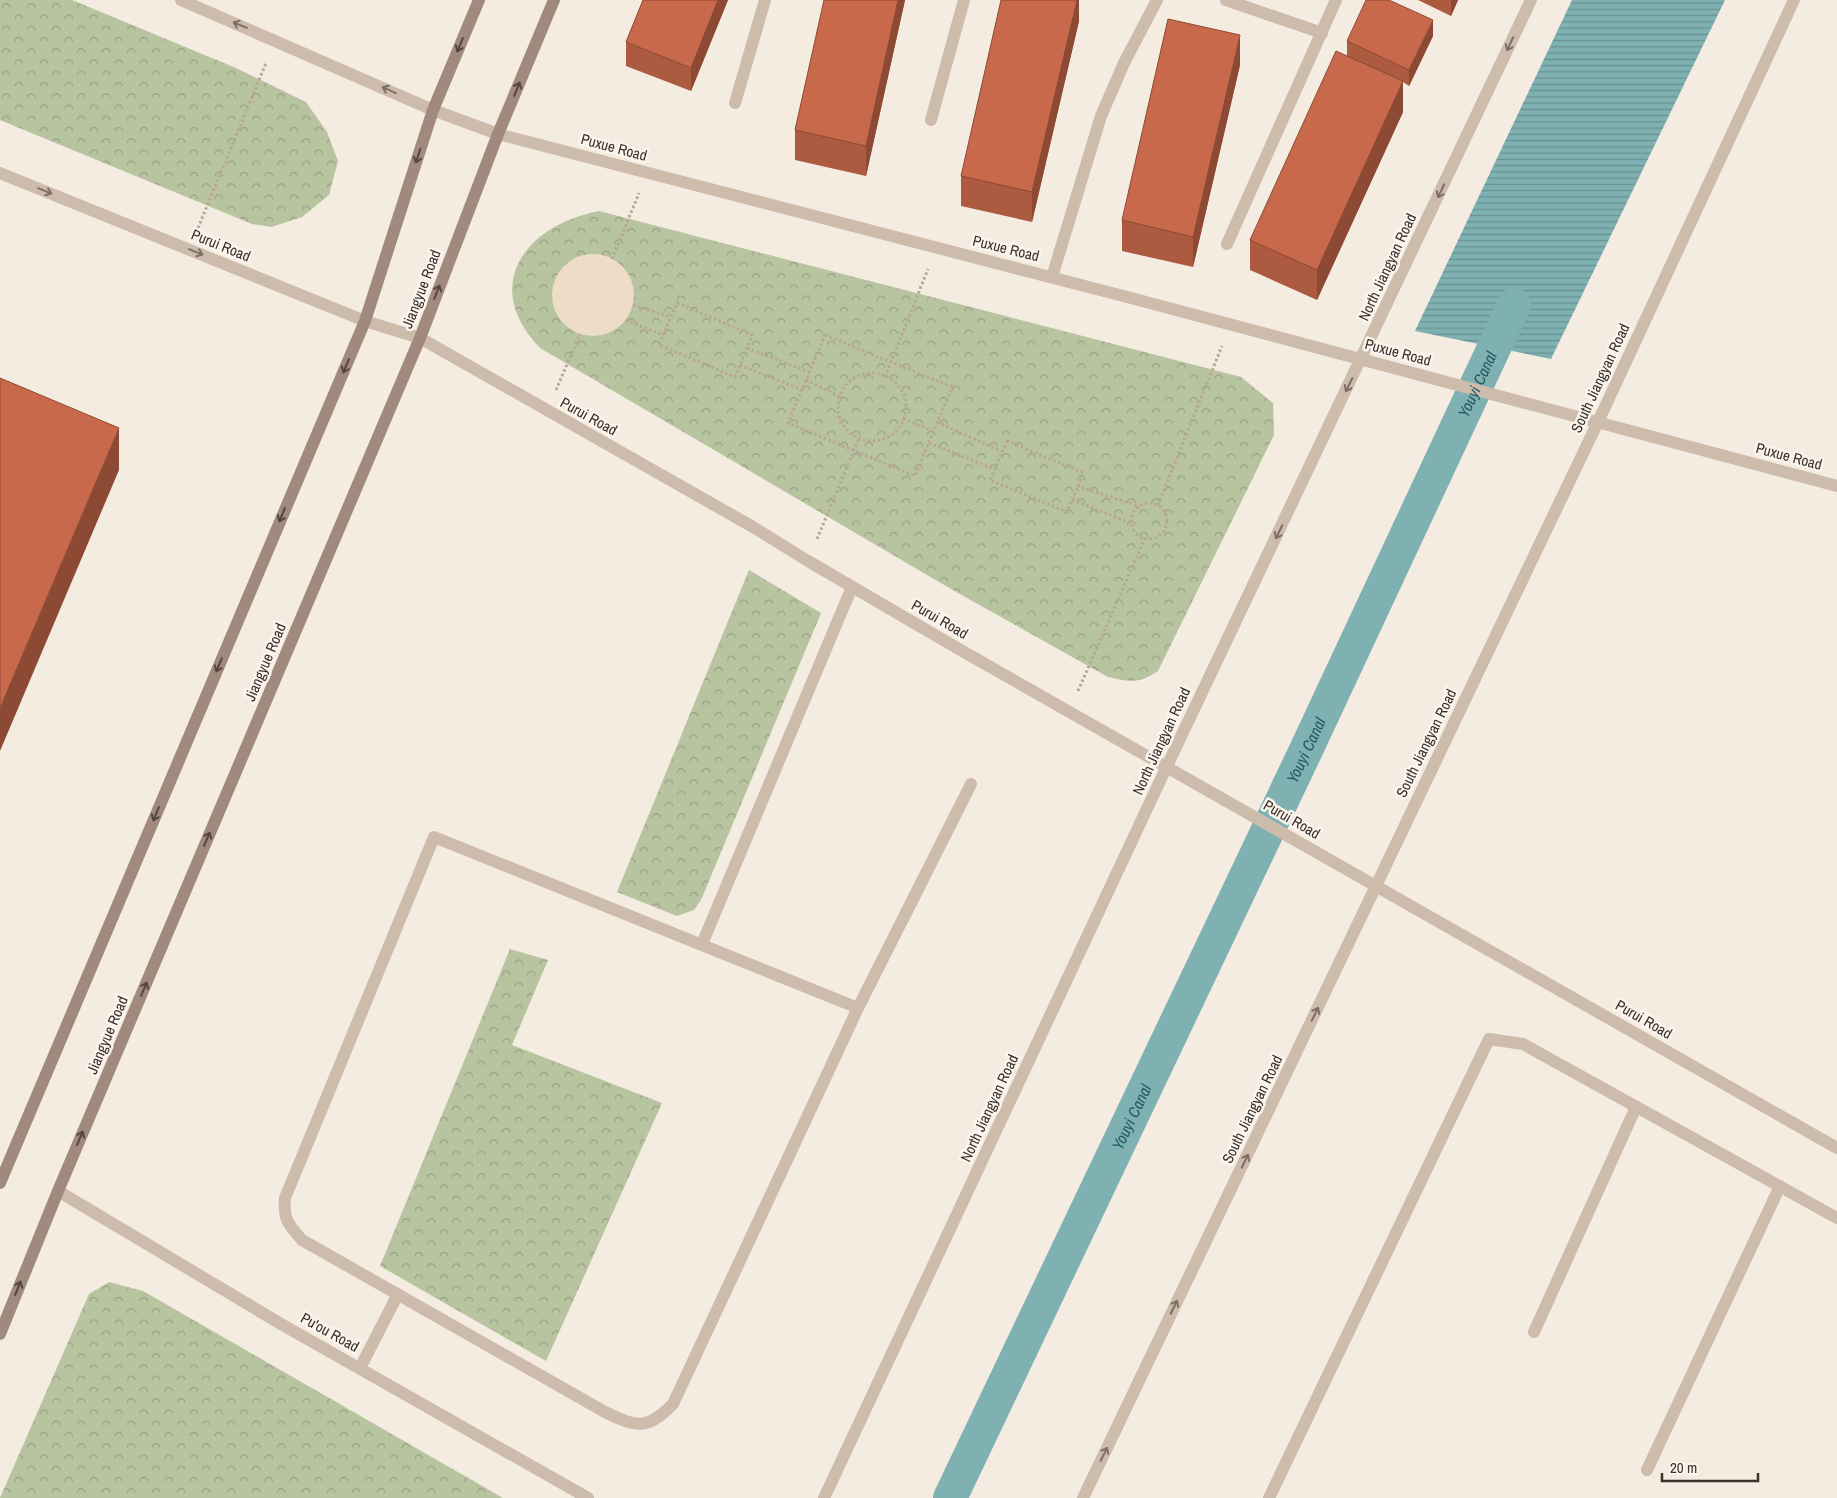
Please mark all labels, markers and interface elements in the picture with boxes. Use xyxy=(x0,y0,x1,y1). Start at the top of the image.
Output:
one-way arrow xyxy=(233,20,248,30)
one-way arrow xyxy=(1505,36,1515,51)
one-way arrow xyxy=(455,37,465,52)
one-way arrow xyxy=(513,82,522,97)
one-way arrow xyxy=(382,85,397,95)
street label: Puxue Road xyxy=(579,128,649,166)
one-way arrow xyxy=(413,148,423,164)
one-way arrow xyxy=(1436,183,1445,198)
one-way arrow xyxy=(37,187,52,196)
street label: North Jiangyan Road xyxy=(1353,210,1421,324)
street label: Purui Road xyxy=(188,224,254,266)
street label: Puxue Road xyxy=(971,230,1041,266)
street label: Jiangyue Road xyxy=(396,247,446,331)
one-way arrow xyxy=(188,248,203,257)
one-way arrow xyxy=(433,285,442,301)
street label: South Jiangyan Road xyxy=(1565,320,1635,436)
street label: Puxue Road xyxy=(1363,333,1433,371)
water label: Youyi Canal xyxy=(1452,347,1502,421)
one-way arrow xyxy=(340,358,349,373)
one-way arrow xyxy=(1344,378,1354,393)
street label: Purui Road xyxy=(557,392,621,440)
street label: Puxue Road xyxy=(1754,437,1824,475)
one-way arrow xyxy=(277,507,287,522)
one-way arrow xyxy=(1274,524,1283,539)
street label: Purui Road xyxy=(908,594,972,644)
street label: Jiangyue Road xyxy=(239,620,291,704)
one-way arrow xyxy=(214,657,223,672)
street label: North Jiangyan Road xyxy=(1127,684,1195,798)
street label: South Jiangyan Road xyxy=(1391,685,1461,801)
water label: Youyi Canal xyxy=(1281,713,1331,787)
street label: Purui Road xyxy=(1260,794,1324,844)
one-way arrow xyxy=(150,807,159,822)
one-way arrow xyxy=(203,832,213,847)
one-way arrow xyxy=(139,982,149,997)
street label: Jiangyue Road xyxy=(81,993,133,1077)
street label: Purui Road xyxy=(1612,994,1676,1044)
one-way arrow xyxy=(1311,1007,1320,1022)
street label: North Jiangyan Road xyxy=(955,1051,1023,1165)
street label: South Jiangyan Road xyxy=(1217,1051,1287,1167)
water label: Youyi Canal xyxy=(1106,1080,1157,1153)
one-way arrow xyxy=(76,1131,86,1146)
one-way arrow xyxy=(1240,1154,1250,1169)
one-way arrow xyxy=(15,1281,24,1296)
one-way arrow xyxy=(1170,1300,1180,1315)
street label: Pu'ou Road xyxy=(297,1307,363,1357)
one-way arrow xyxy=(1100,1447,1109,1462)
scale bar xyxy=(1662,1450,1758,1482)
text: 20 m xyxy=(1670,1457,1697,1478)

